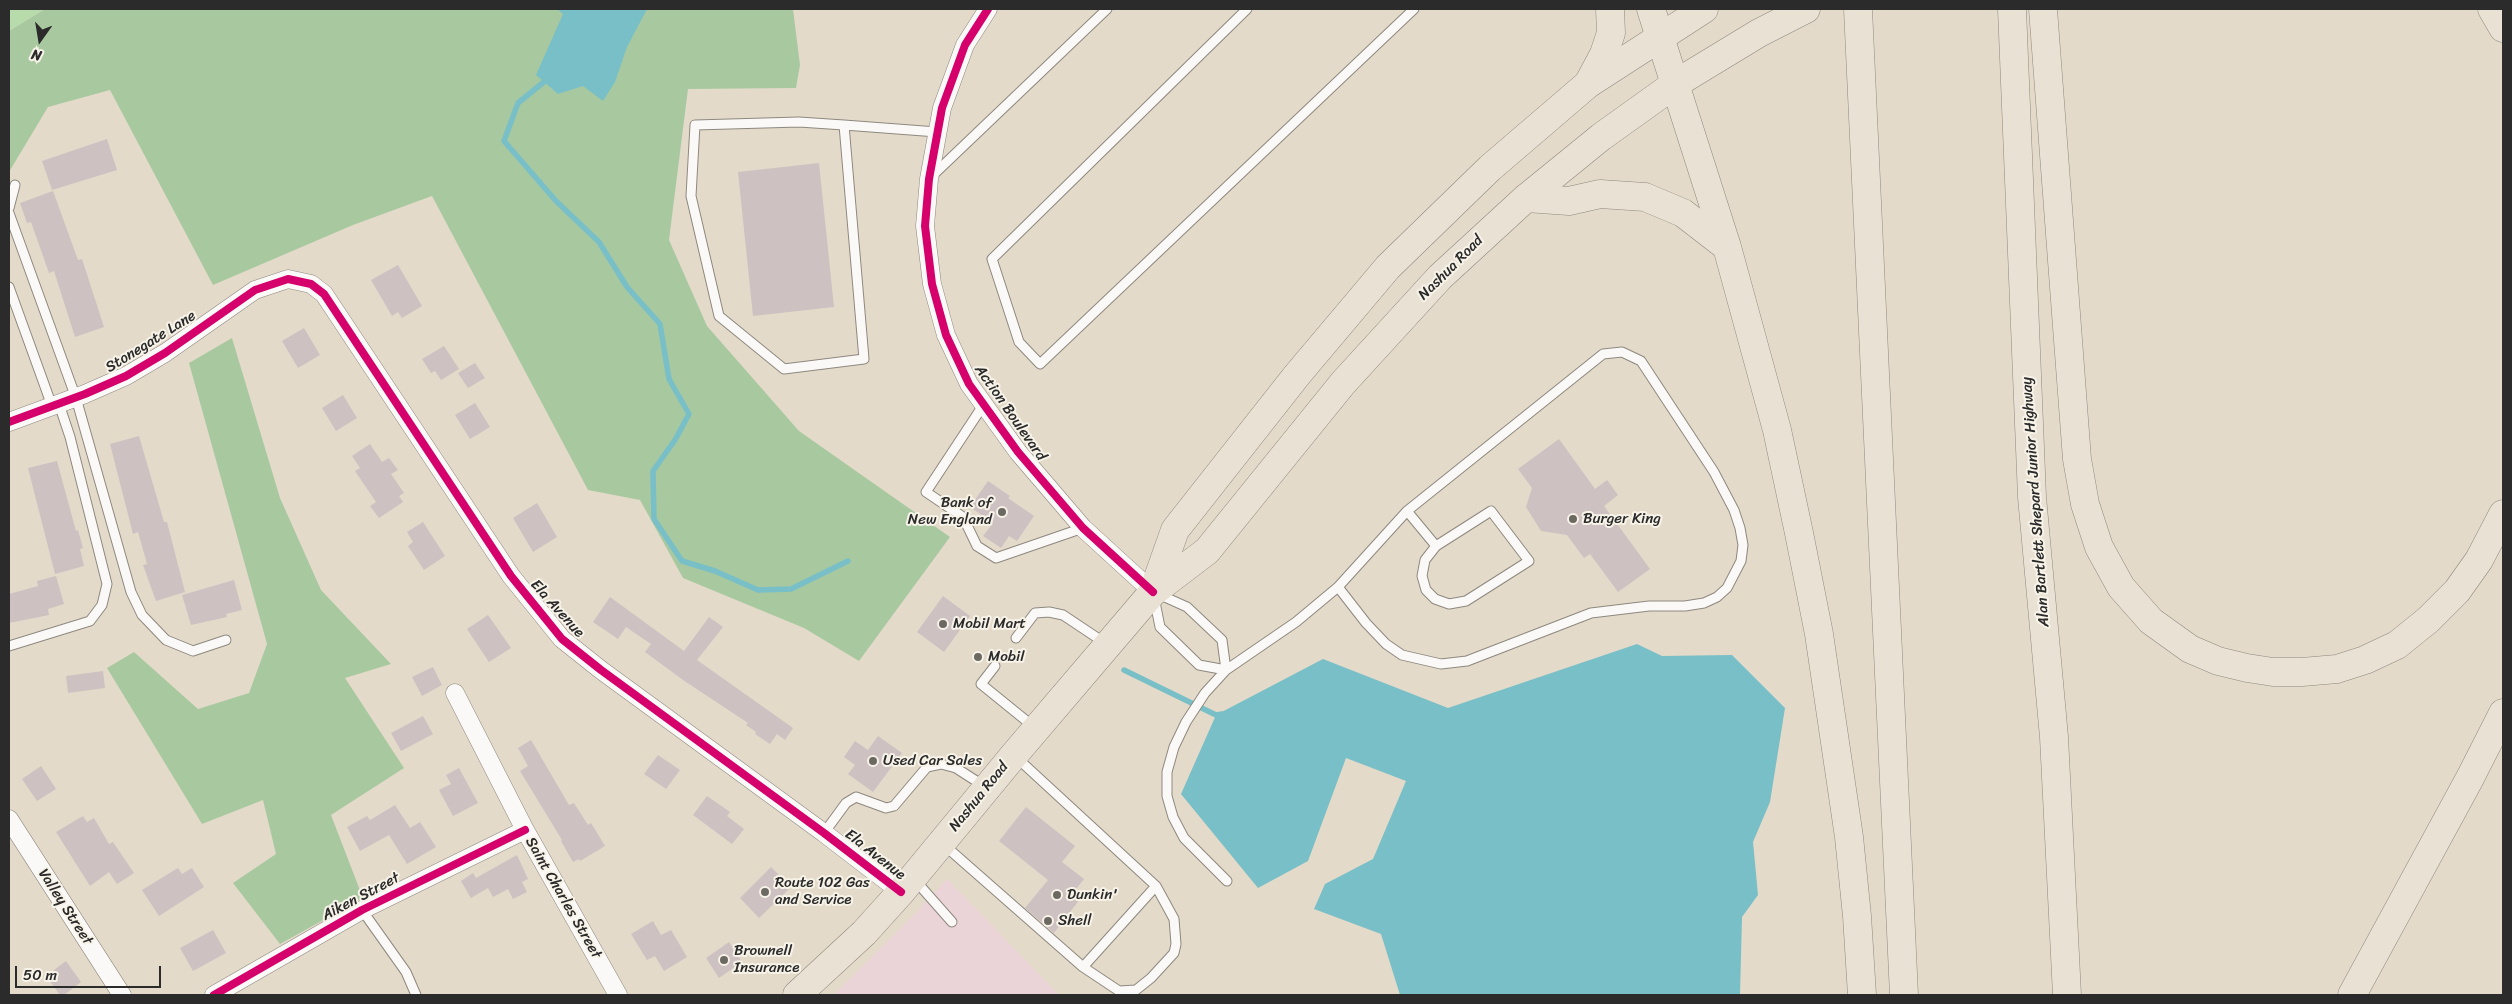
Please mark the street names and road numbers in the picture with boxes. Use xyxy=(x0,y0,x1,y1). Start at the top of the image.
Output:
street label: Nashua Road xyxy=(1415,232,1487,304)
street label: Stonegate Lane xyxy=(103,307,199,377)
street label: Action Boulevard xyxy=(970,362,1050,464)
street label: Alan Bartlett Shepard Junior Highway xyxy=(2018,376,2054,628)
street label: Ela Avenue xyxy=(526,576,588,642)
street label: Nashua Road xyxy=(945,759,1013,835)
street label: Ela Avenue xyxy=(841,826,909,884)
street label: Saint Charles Street xyxy=(521,834,605,962)
street label: Valley Street xyxy=(34,866,96,948)
street label: Aiken Street xyxy=(319,869,403,925)

